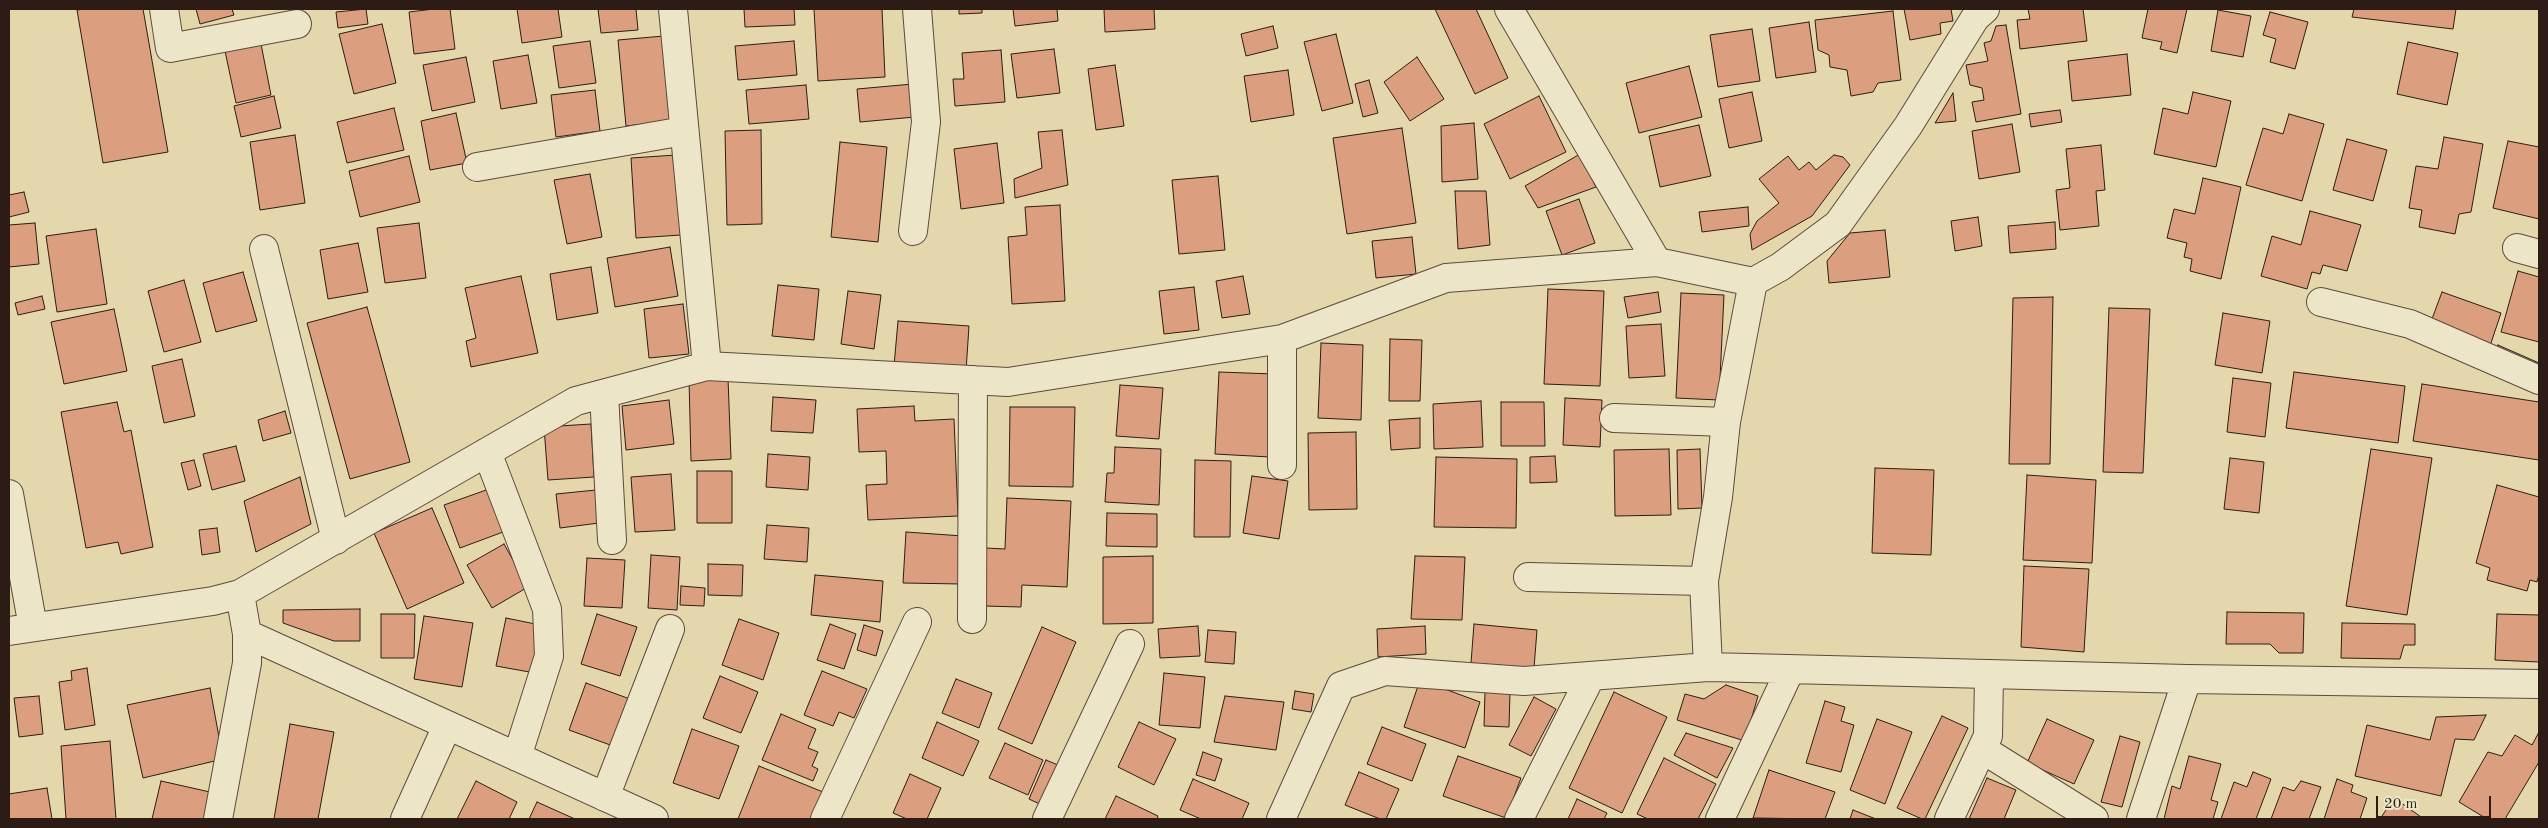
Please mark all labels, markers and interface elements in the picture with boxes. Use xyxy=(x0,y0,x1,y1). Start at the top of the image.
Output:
scale bar xyxy=(2378,786,2493,818)
text: 20 m xyxy=(2384,797,2418,812)

